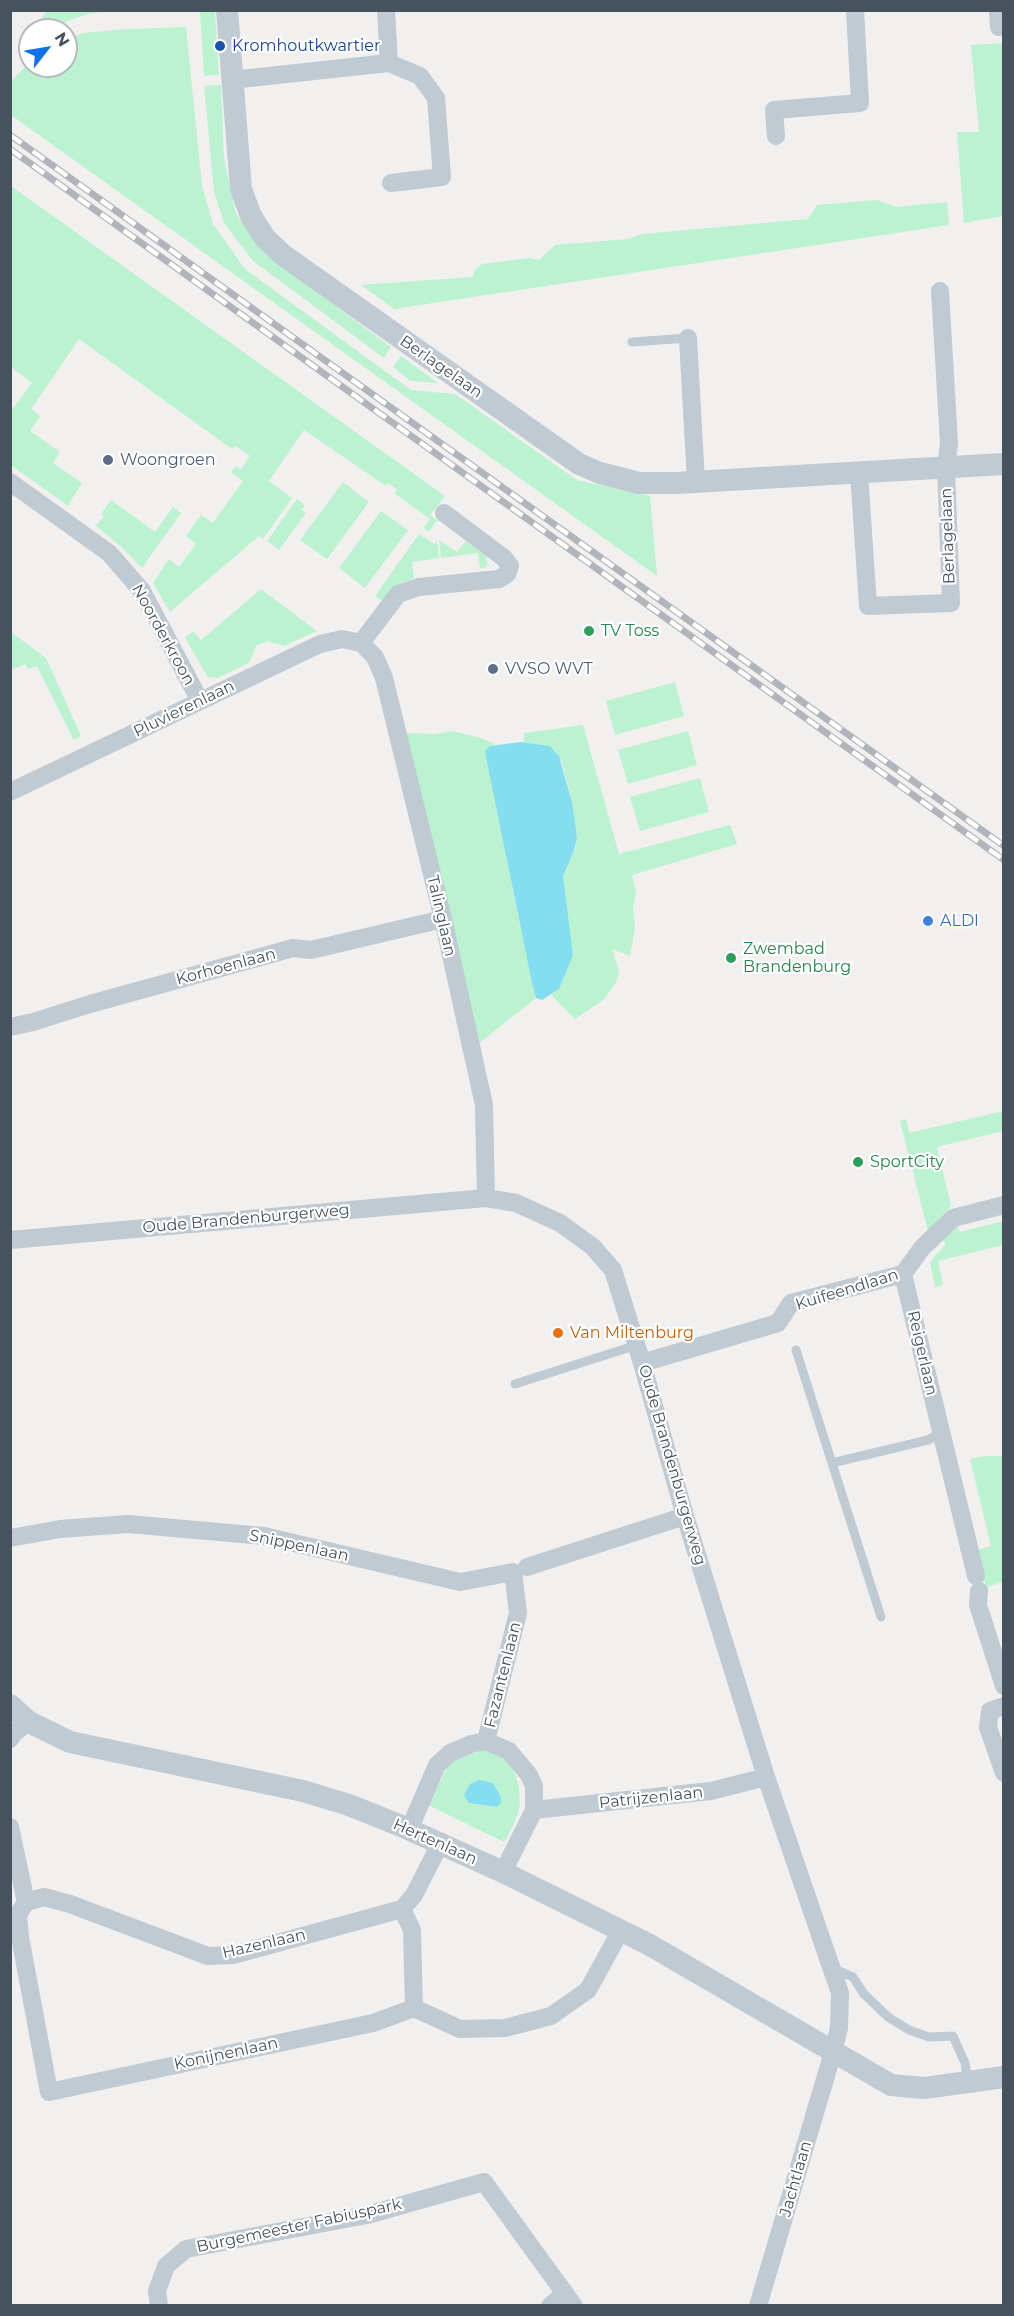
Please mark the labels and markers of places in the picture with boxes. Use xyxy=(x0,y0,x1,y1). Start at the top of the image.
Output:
place label: Kromhoutkwartier xyxy=(232,36,380,56)
marker: Kromhoutkwartier xyxy=(213,39,227,53)
place label: Woongroen xyxy=(120,450,215,470)
marker: Woongroen xyxy=(101,453,115,467)
place label: TV Toss xyxy=(601,621,659,641)
marker: TV Toss xyxy=(582,624,596,638)
place label: VVSO WVT xyxy=(505,659,593,679)
marker: VVSO WVT xyxy=(486,662,500,676)
place label: ALDI xyxy=(940,911,979,931)
marker: ALDI xyxy=(921,914,935,928)
place label: Zwembad Brandenburg xyxy=(743,939,851,977)
marker: Zwembad Brandenburg xyxy=(724,951,738,965)
place label: SportCity xyxy=(870,1152,944,1172)
marker: SportCity xyxy=(851,1155,865,1169)
place label: Van Miltenburg xyxy=(570,1323,694,1343)
marker: Van Miltenburg xyxy=(551,1326,565,1340)

